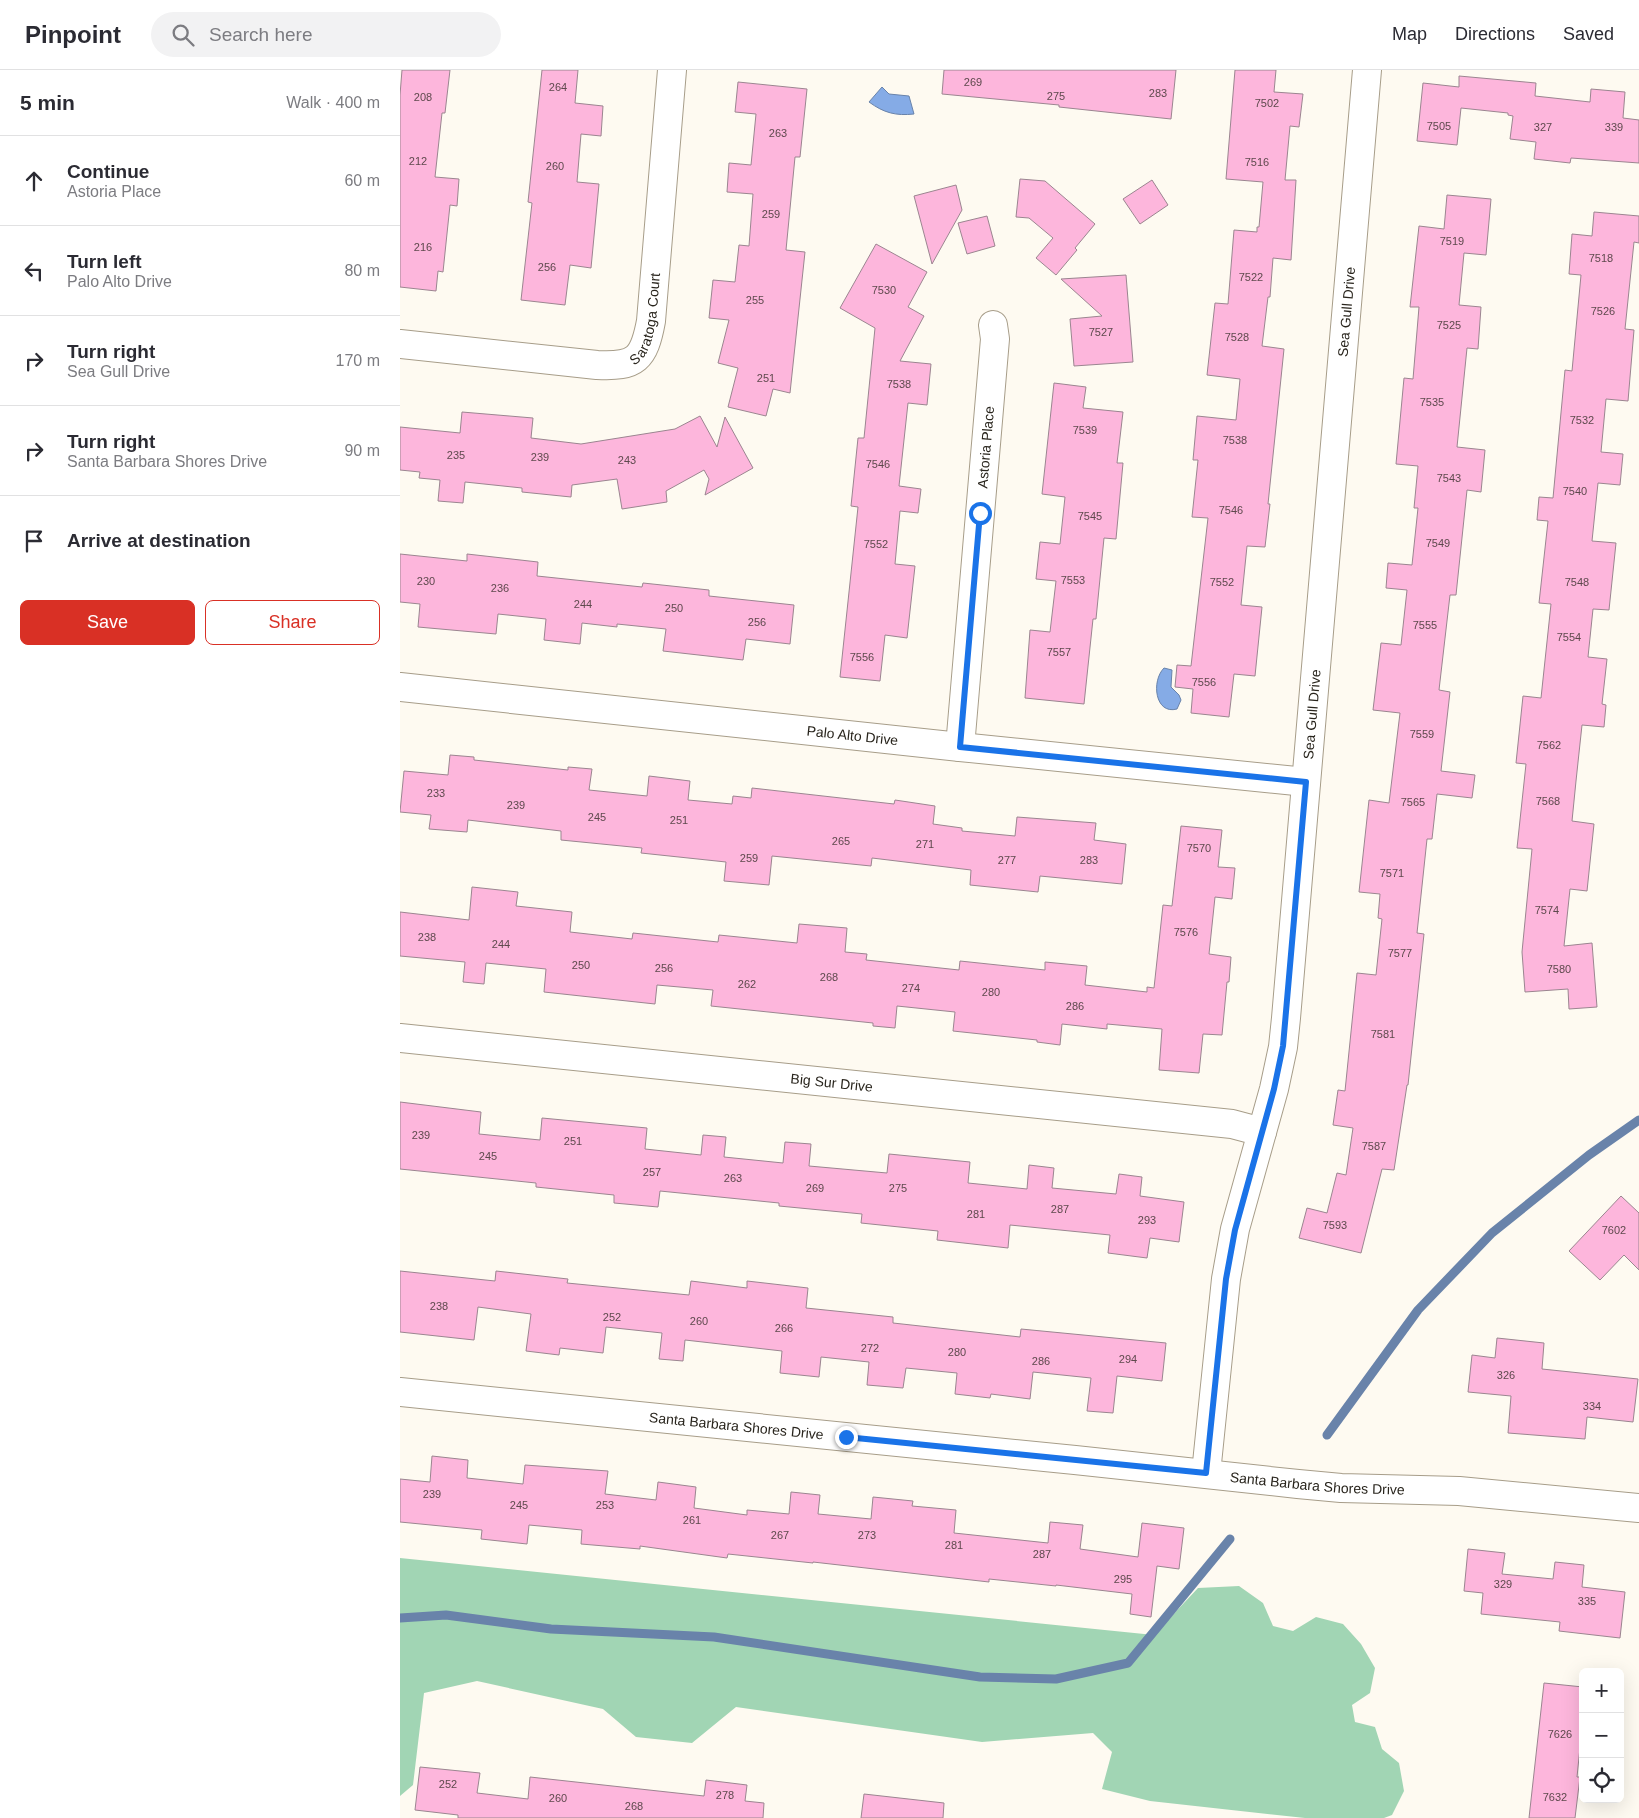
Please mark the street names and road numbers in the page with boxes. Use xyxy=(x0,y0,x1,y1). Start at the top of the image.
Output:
street label: Sea Gull Drive xyxy=(1335,266,1358,358)
street label: Saratoga Court xyxy=(626,272,663,368)
street label: Astoria Place xyxy=(974,405,997,489)
street label: Sea Gull Drive xyxy=(1300,668,1324,760)
street label: Palo Alto Drive xyxy=(806,723,899,748)
street label: Big Sur Drive xyxy=(790,1070,874,1095)
street label: Santa Barbara Shores Drive xyxy=(648,1409,825,1443)
street label: Santa Barbara Shores Drive xyxy=(1229,1469,1405,1498)

